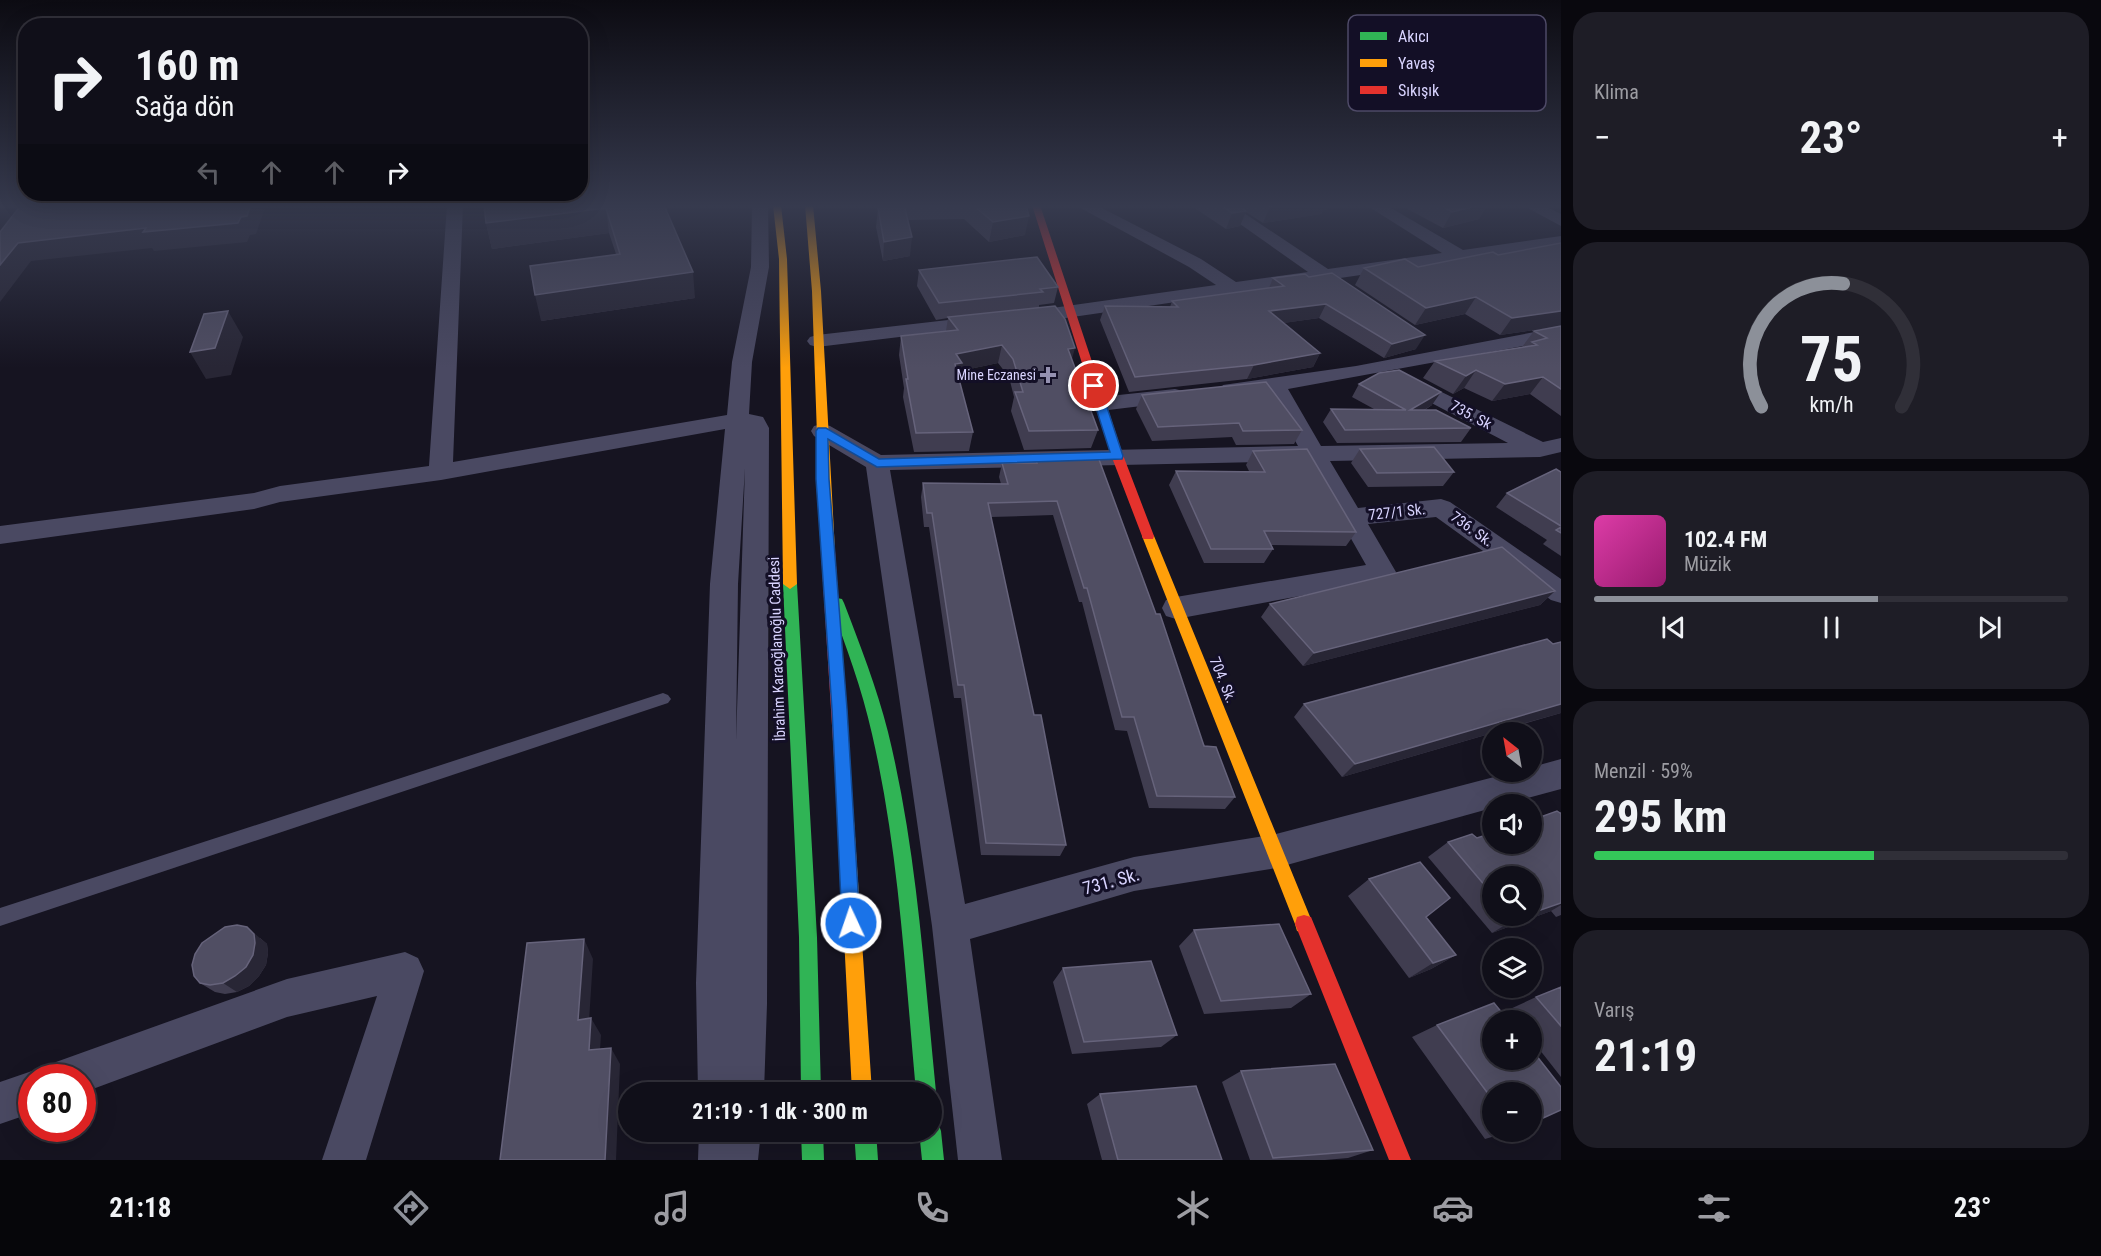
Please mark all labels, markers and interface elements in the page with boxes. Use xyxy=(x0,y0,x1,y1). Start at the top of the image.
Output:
legend xyxy=(1348,15,1546,111)
text: Akıcı xyxy=(1398,27,1429,46)
text: 160 m xyxy=(135,41,240,90)
icon: right xyxy=(36,42,114,120)
text: Yavaş xyxy=(1398,54,1435,73)
text: Klima xyxy=(1594,80,1639,104)
text: Sıkışık xyxy=(1398,81,1440,100)
text: Sağa dön xyxy=(135,91,234,123)
text: 23° xyxy=(1800,111,1863,164)
text: − xyxy=(1594,118,1611,157)
text: + xyxy=(2052,118,2068,157)
icon: left xyxy=(192,156,225,189)
icon: ahead xyxy=(255,156,288,189)
icon: ahead xyxy=(318,156,351,189)
icon: right xyxy=(381,156,414,189)
text: 75 xyxy=(1799,324,1863,397)
pin xyxy=(1068,360,1119,411)
place label: Mine Eczanesi xyxy=(957,367,1036,383)
marker: Mine Eczanesi xyxy=(1041,368,1055,382)
icon: arrive xyxy=(1077,369,1110,402)
text: km/h xyxy=(1809,393,1853,418)
street label: 735. Sk xyxy=(1447,397,1495,433)
street label: 727/1 Sk. xyxy=(1368,500,1426,524)
street label: 736. Sk. xyxy=(1447,508,1497,550)
text: 102.4 FM xyxy=(1684,527,1767,552)
text: Müzik xyxy=(1684,552,1731,576)
street label: İbrahim Karaoğlanoğlu Caddesi xyxy=(765,556,789,742)
icon: previous xyxy=(1657,611,1690,644)
icon: pause xyxy=(1815,611,1848,644)
icon: next xyxy=(1973,611,2006,644)
street label: 704. Sk. xyxy=(1206,654,1240,706)
north arrow xyxy=(1482,722,1542,782)
map controls xyxy=(1482,722,1542,1142)
text: Menzil · 59% xyxy=(1594,759,1693,783)
text: 295 km xyxy=(1594,790,1727,843)
button: sound xyxy=(1482,794,1542,854)
street label: 731. Sk. xyxy=(1080,863,1142,899)
button: search xyxy=(1482,866,1542,926)
position arrow xyxy=(819,891,883,955)
button: layers xyxy=(1482,938,1542,998)
text: Varış xyxy=(1594,998,1634,1022)
button: + xyxy=(1482,1010,1542,1070)
text: 21:19 xyxy=(1594,1029,1697,1082)
speed limit sign: 80 xyxy=(18,1064,96,1142)
button: − xyxy=(1482,1082,1542,1142)
text: 21:19 · 1 dk · 300 m xyxy=(692,1099,868,1124)
icon: directions xyxy=(390,1187,432,1229)
icon: music xyxy=(651,1187,693,1229)
icon: phone xyxy=(911,1187,953,1229)
icon: climate xyxy=(1172,1187,1214,1229)
icon: car xyxy=(1432,1187,1474,1229)
icon: filters xyxy=(1693,1187,1735,1229)
text: 21:18 xyxy=(109,1192,171,1224)
text: 23° xyxy=(1954,1192,1992,1224)

